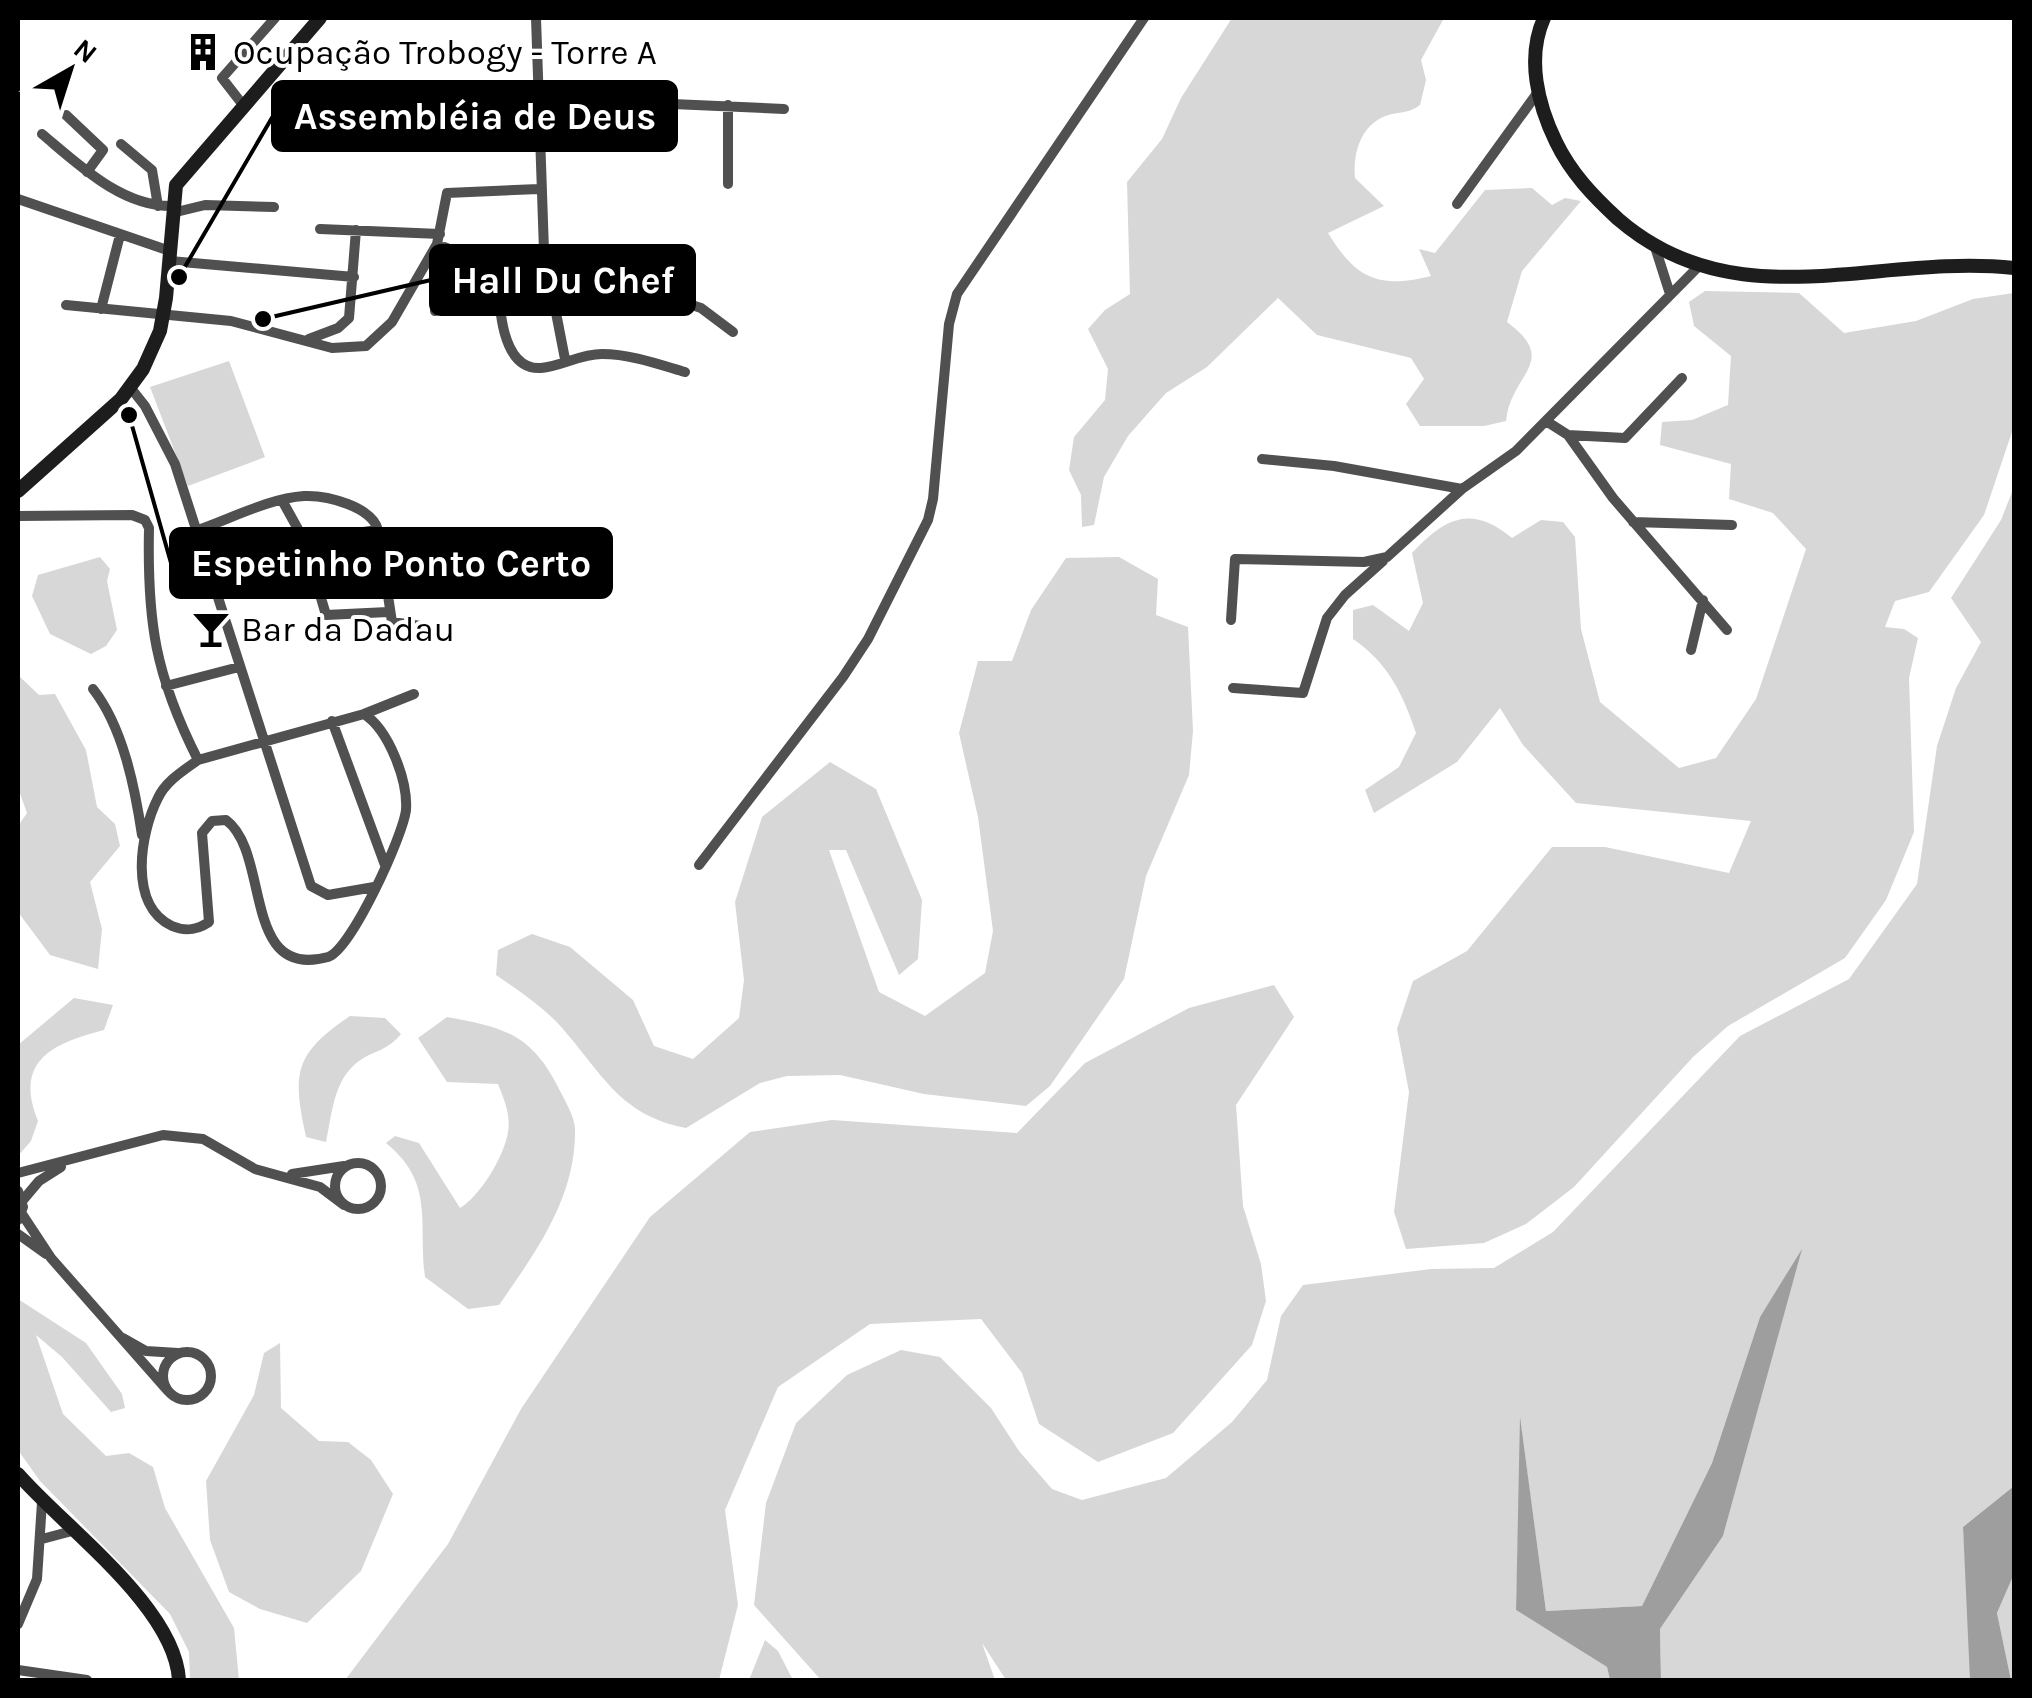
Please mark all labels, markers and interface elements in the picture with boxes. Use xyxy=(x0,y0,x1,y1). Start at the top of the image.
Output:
north arrow xyxy=(20,20,120,120)
building icon: Ocupação Trobogy - Torre A xyxy=(182,31,224,73)
text: N xyxy=(67,32,104,70)
place label: Ocupação Trobogy - Torre A xyxy=(233,32,657,73)
callout: Assembléia de Deus xyxy=(273,82,676,150)
text: Assembléia de Deus xyxy=(294,94,656,139)
callout: Hall Du Chef xyxy=(431,246,694,314)
text: Hall Du Chef xyxy=(451,258,676,303)
callout: Espetinho Ponto Certo xyxy=(171,529,611,597)
text: Espetinho Ponto Certo xyxy=(191,541,591,586)
bar icon: Bar da Dadau xyxy=(190,608,232,650)
place label: Bar da Dadau xyxy=(241,609,455,650)

